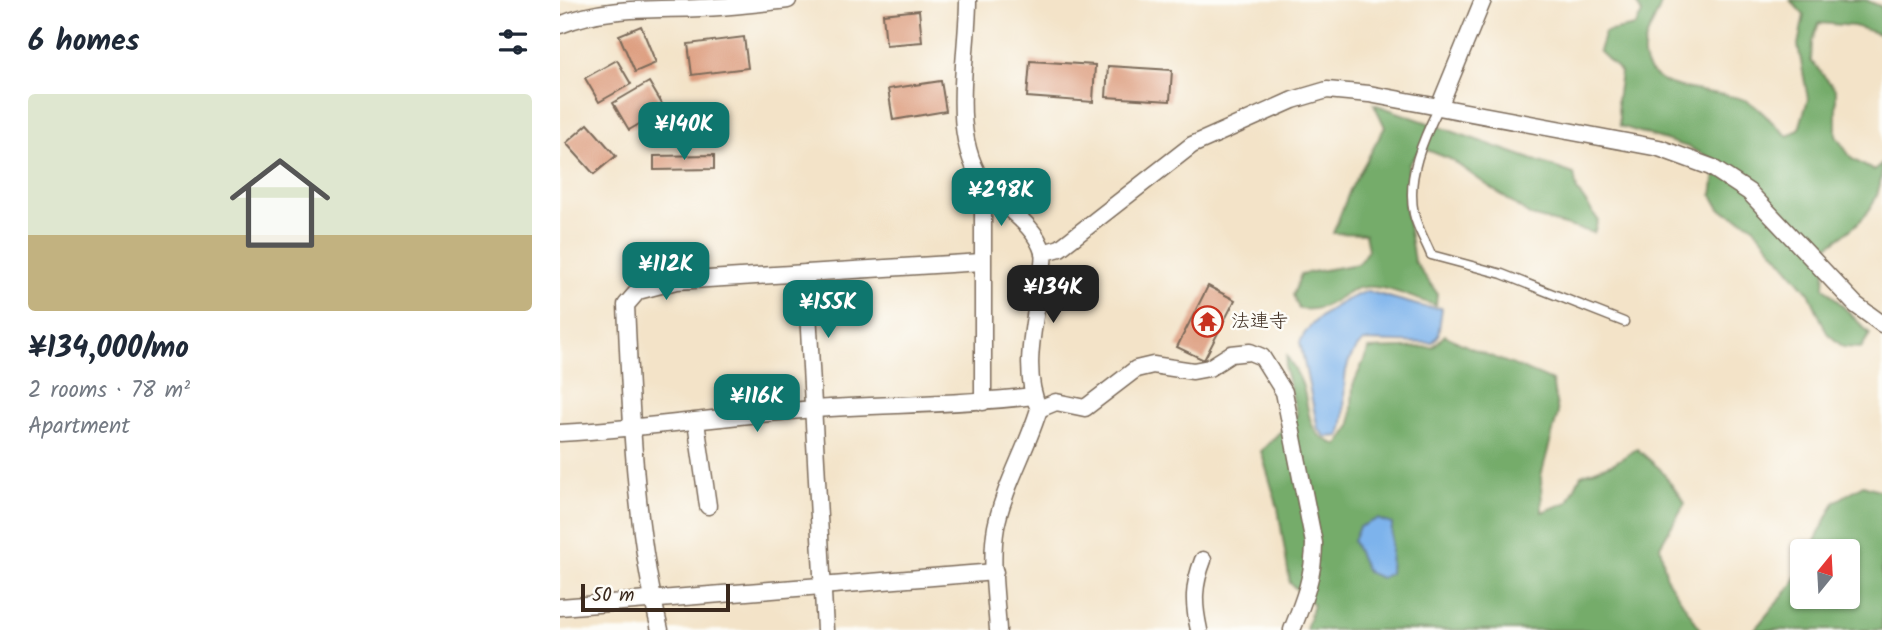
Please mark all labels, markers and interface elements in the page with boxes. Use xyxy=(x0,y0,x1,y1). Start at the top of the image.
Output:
text: 6 homes xyxy=(28,18,140,66)
icon: filters xyxy=(494,23,532,61)
pin: ¥140K xyxy=(635,102,733,162)
text: ¥140K xyxy=(654,107,714,143)
icon: home xyxy=(217,140,343,266)
pin: ¥298K xyxy=(952,168,1050,228)
text: ¥298K xyxy=(968,173,1034,209)
pin: ¥112K xyxy=(617,243,715,302)
text: ¥112K xyxy=(638,247,694,283)
pin: ¥134K xyxy=(1004,266,1102,325)
text: ¥134K xyxy=(1023,270,1083,306)
pin: ¥155K xyxy=(779,280,877,340)
text: ¥155K xyxy=(799,285,857,321)
temple icon: 法連寺 xyxy=(1191,305,1225,339)
place label: 法連寺 xyxy=(1231,307,1288,337)
text: ¥134,000/mo xyxy=(28,325,189,373)
text: 2 rooms · 78 m² xyxy=(28,373,190,409)
pin: ¥116K xyxy=(708,374,806,434)
text: ¥116K xyxy=(730,379,784,415)
text: Apartment xyxy=(28,409,130,445)
north arrow xyxy=(1790,539,1860,609)
map controls xyxy=(1790,539,1860,609)
scale bar xyxy=(581,581,730,613)
text: 50 m xyxy=(592,581,634,611)

